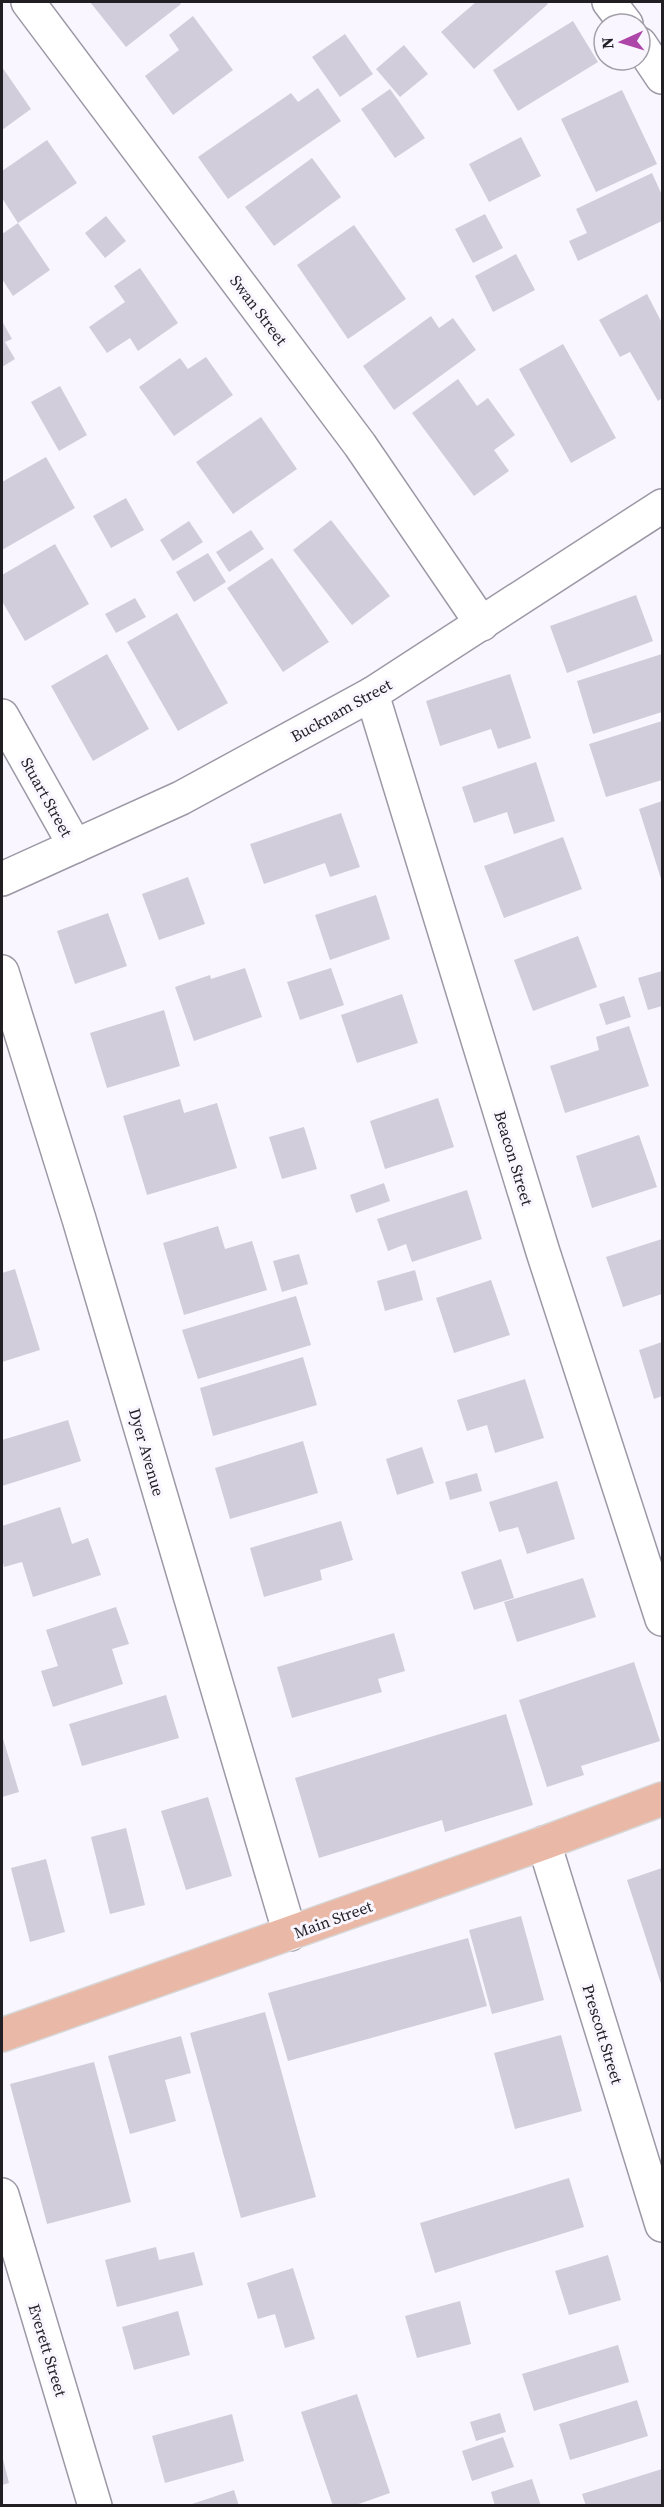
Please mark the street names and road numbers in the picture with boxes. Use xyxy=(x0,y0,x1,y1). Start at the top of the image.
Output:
street label: Swan Street xyxy=(225,270,293,350)
street label: Bucknam Street xyxy=(286,673,396,747)
street label: Stuart Street xyxy=(16,753,78,842)
street label: Beacon Street xyxy=(489,1108,539,1209)
street label: Dyer Avenue xyxy=(124,1406,170,1498)
street label: Main Street xyxy=(291,1894,376,1943)
street label: Prescott Street xyxy=(577,1982,629,2087)
street label: Everett Street xyxy=(23,2301,73,2400)

